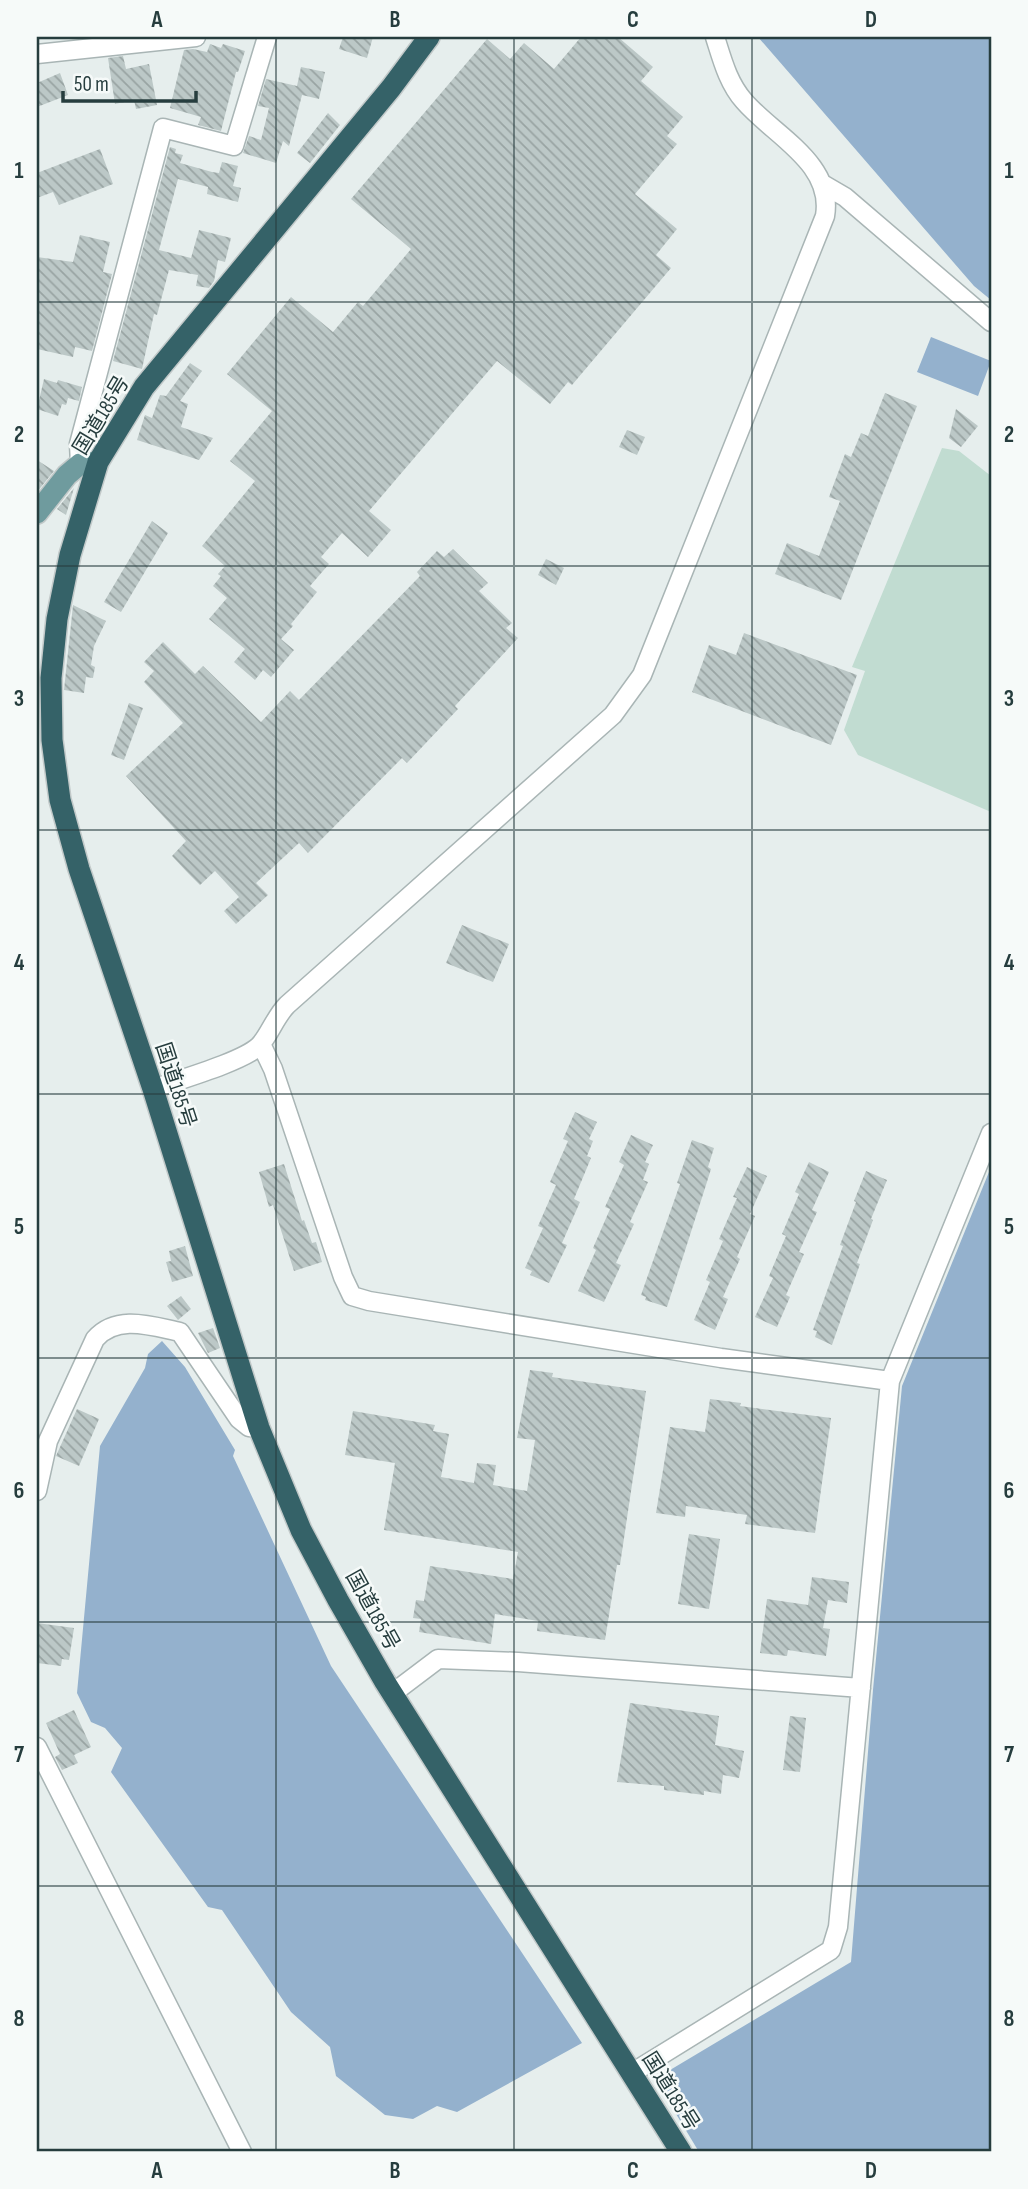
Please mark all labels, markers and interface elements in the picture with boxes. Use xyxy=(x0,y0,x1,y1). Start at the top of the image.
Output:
text: A xyxy=(151,6,164,34)
text: B xyxy=(390,6,401,34)
text: C xyxy=(627,6,639,34)
text: D xyxy=(865,6,877,34)
scale bar xyxy=(63,60,196,104)
text: 50 m xyxy=(74,72,109,97)
text: 1 xyxy=(14,157,24,185)
text: 1 xyxy=(1004,157,1014,185)
street label: 国道185号 xyxy=(68,371,135,459)
text: 2 xyxy=(14,421,24,449)
text: 2 xyxy=(1004,421,1014,449)
text: 3 xyxy=(14,685,24,713)
text: 3 xyxy=(1004,685,1014,713)
text: 4 xyxy=(14,949,25,977)
text: 4 xyxy=(1004,949,1015,977)
street label: 国道185号 xyxy=(150,1039,201,1131)
text: 5 xyxy=(14,1213,24,1241)
text: 5 xyxy=(1004,1213,1014,1241)
text: 6 xyxy=(14,1477,24,1505)
text: 6 xyxy=(1004,1477,1014,1505)
street label: 国道185号 xyxy=(340,1566,405,1655)
text: 7 xyxy=(14,1741,24,1769)
text: 7 xyxy=(1004,1741,1014,1769)
text: 8 xyxy=(14,2005,25,2033)
text: 8 xyxy=(1004,2005,1015,2033)
street label: 国道185号 xyxy=(637,2047,704,2135)
text: A xyxy=(151,2157,164,2185)
text: B xyxy=(390,2157,401,2185)
text: C xyxy=(627,2157,639,2185)
text: D xyxy=(865,2157,877,2185)

